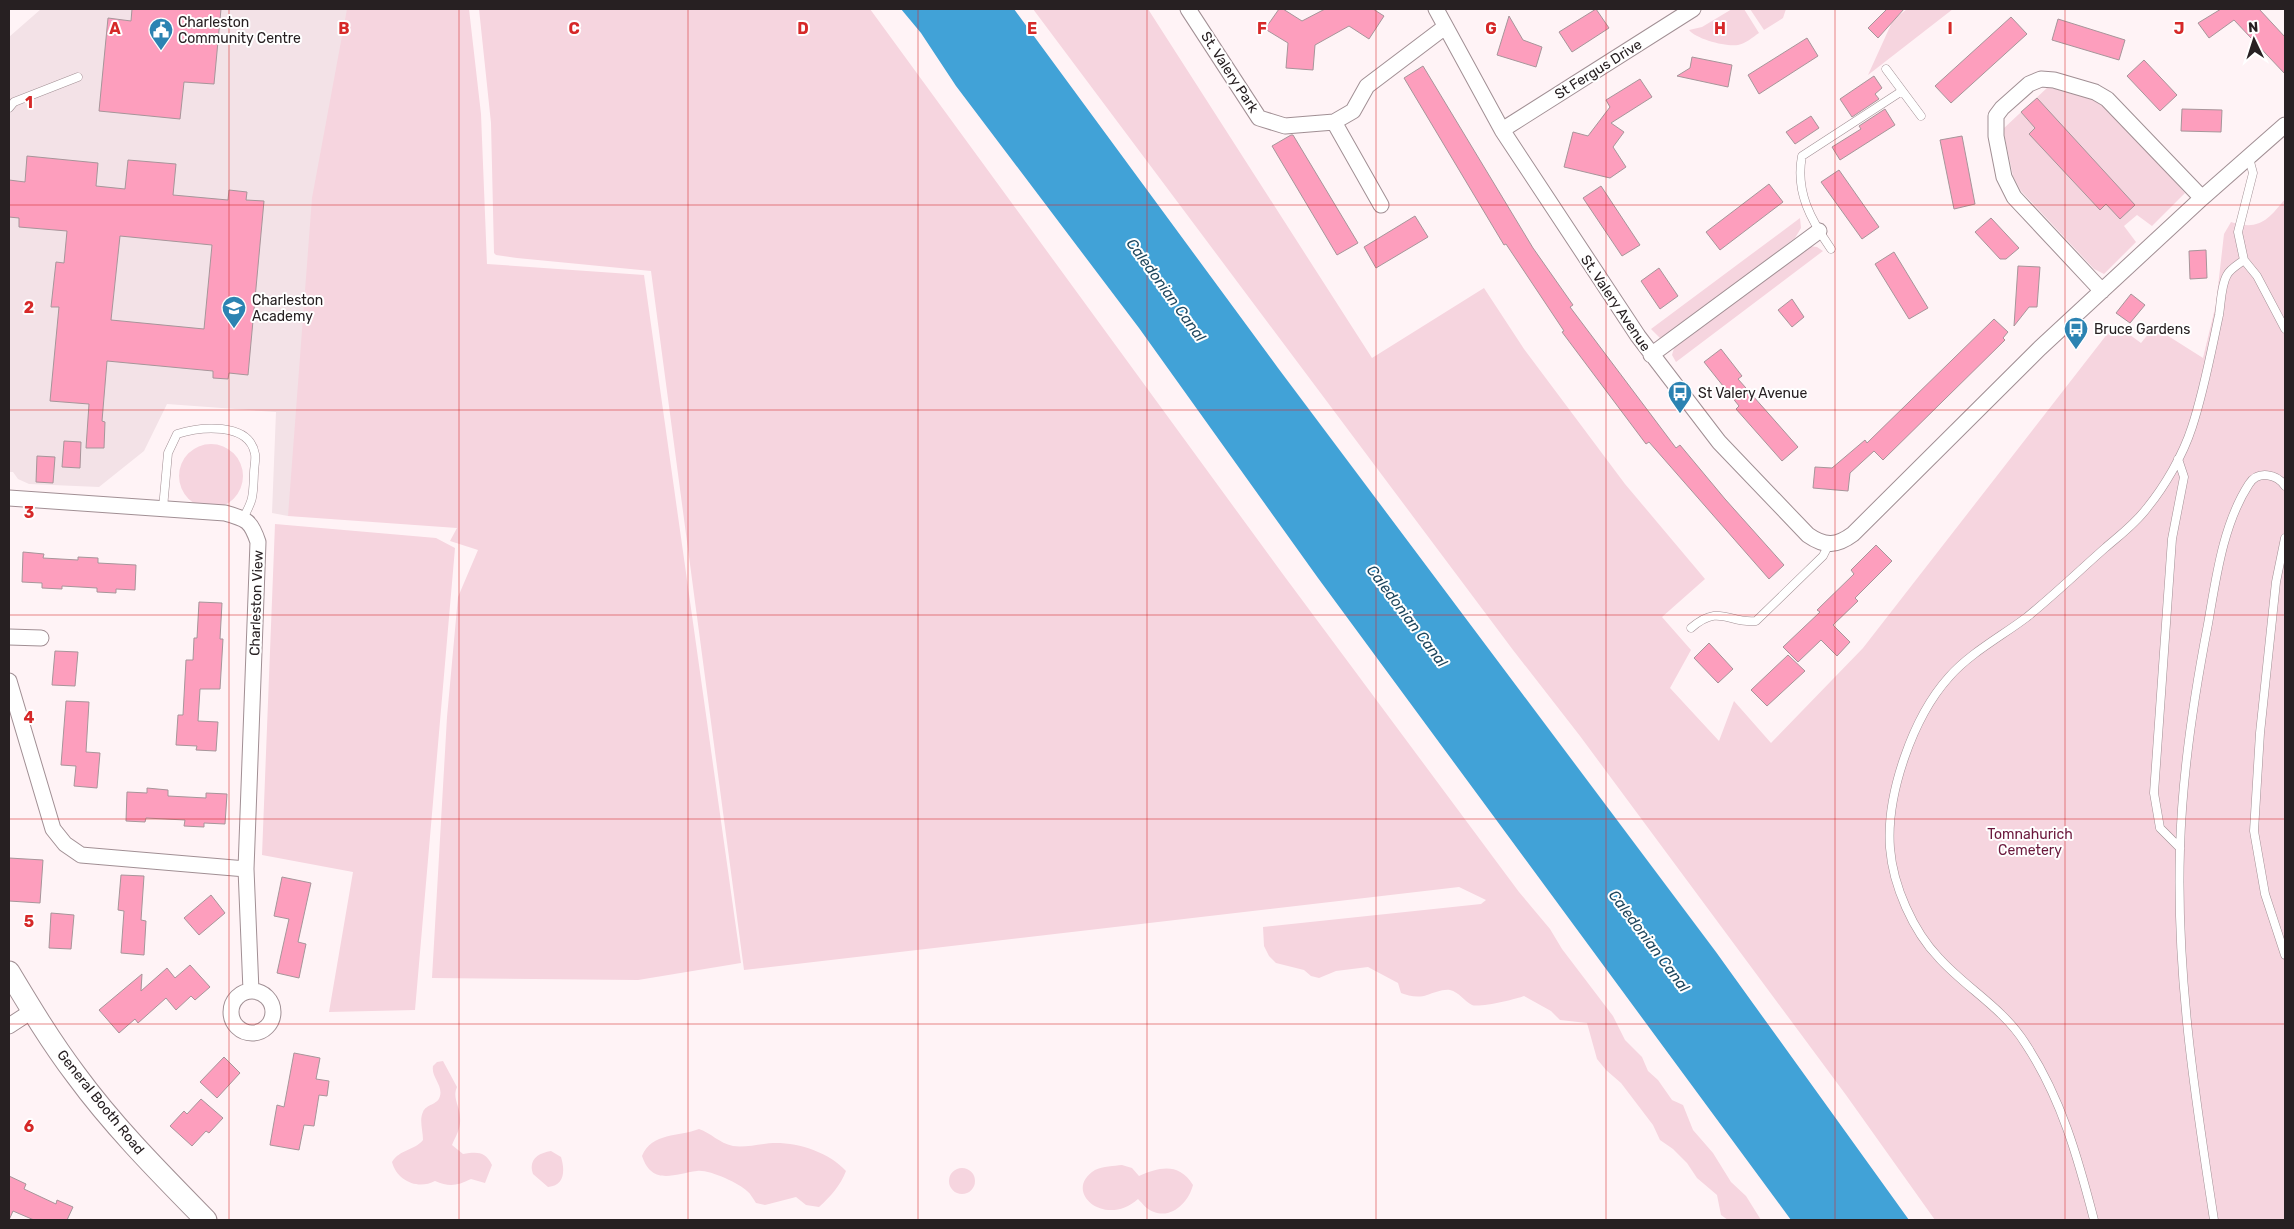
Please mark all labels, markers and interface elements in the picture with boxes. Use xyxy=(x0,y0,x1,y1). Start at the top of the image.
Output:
place label: Charleston Community Centre xyxy=(178,14,301,47)
north arrow xyxy=(2229,15,2279,65)
public building icon: Charleston Community Centre xyxy=(148,17,174,51)
text: A xyxy=(109,19,121,38)
text: B xyxy=(338,19,350,38)
text: C xyxy=(568,19,580,38)
text: D xyxy=(797,19,809,38)
text: E xyxy=(1027,19,1037,38)
text: F xyxy=(1257,19,1267,38)
text: G xyxy=(1485,19,1497,38)
text: H xyxy=(1714,19,1726,38)
text: I xyxy=(1947,19,1953,38)
text: J xyxy=(2174,19,2184,38)
text: N xyxy=(2248,19,2259,36)
street label: St. Valery Park xyxy=(1197,29,1263,117)
street label: St Fergus Drive xyxy=(1551,36,1645,103)
text: 1 xyxy=(25,93,33,112)
water label: Caledonian Canal xyxy=(1123,235,1210,345)
street label: St. Valery Avenue xyxy=(1577,252,1654,355)
place label: Charleston Academy xyxy=(252,292,323,325)
school or university icon: Charleston Academy xyxy=(221,295,247,329)
text: 2 xyxy=(24,298,34,317)
bus stop icon: Bruce Gardens xyxy=(2063,316,2089,350)
place label: Bruce Gardens xyxy=(2094,321,2190,338)
bus stop icon: St Valery Avenue xyxy=(1667,380,1693,414)
place label: St Valery Avenue xyxy=(1698,385,1808,402)
text: 3 xyxy=(24,503,34,522)
street label: Charleston View xyxy=(246,550,267,656)
water label: Caledonian Canal xyxy=(1363,561,1451,671)
text: 4 xyxy=(24,708,35,727)
park label: Tomnahurich Cemetery xyxy=(1987,826,2073,859)
water label: Caledonian Canal xyxy=(1605,886,1693,996)
text: 5 xyxy=(24,912,34,931)
street label: General Booth Road xyxy=(53,1047,148,1158)
text: 6 xyxy=(24,1117,34,1136)

